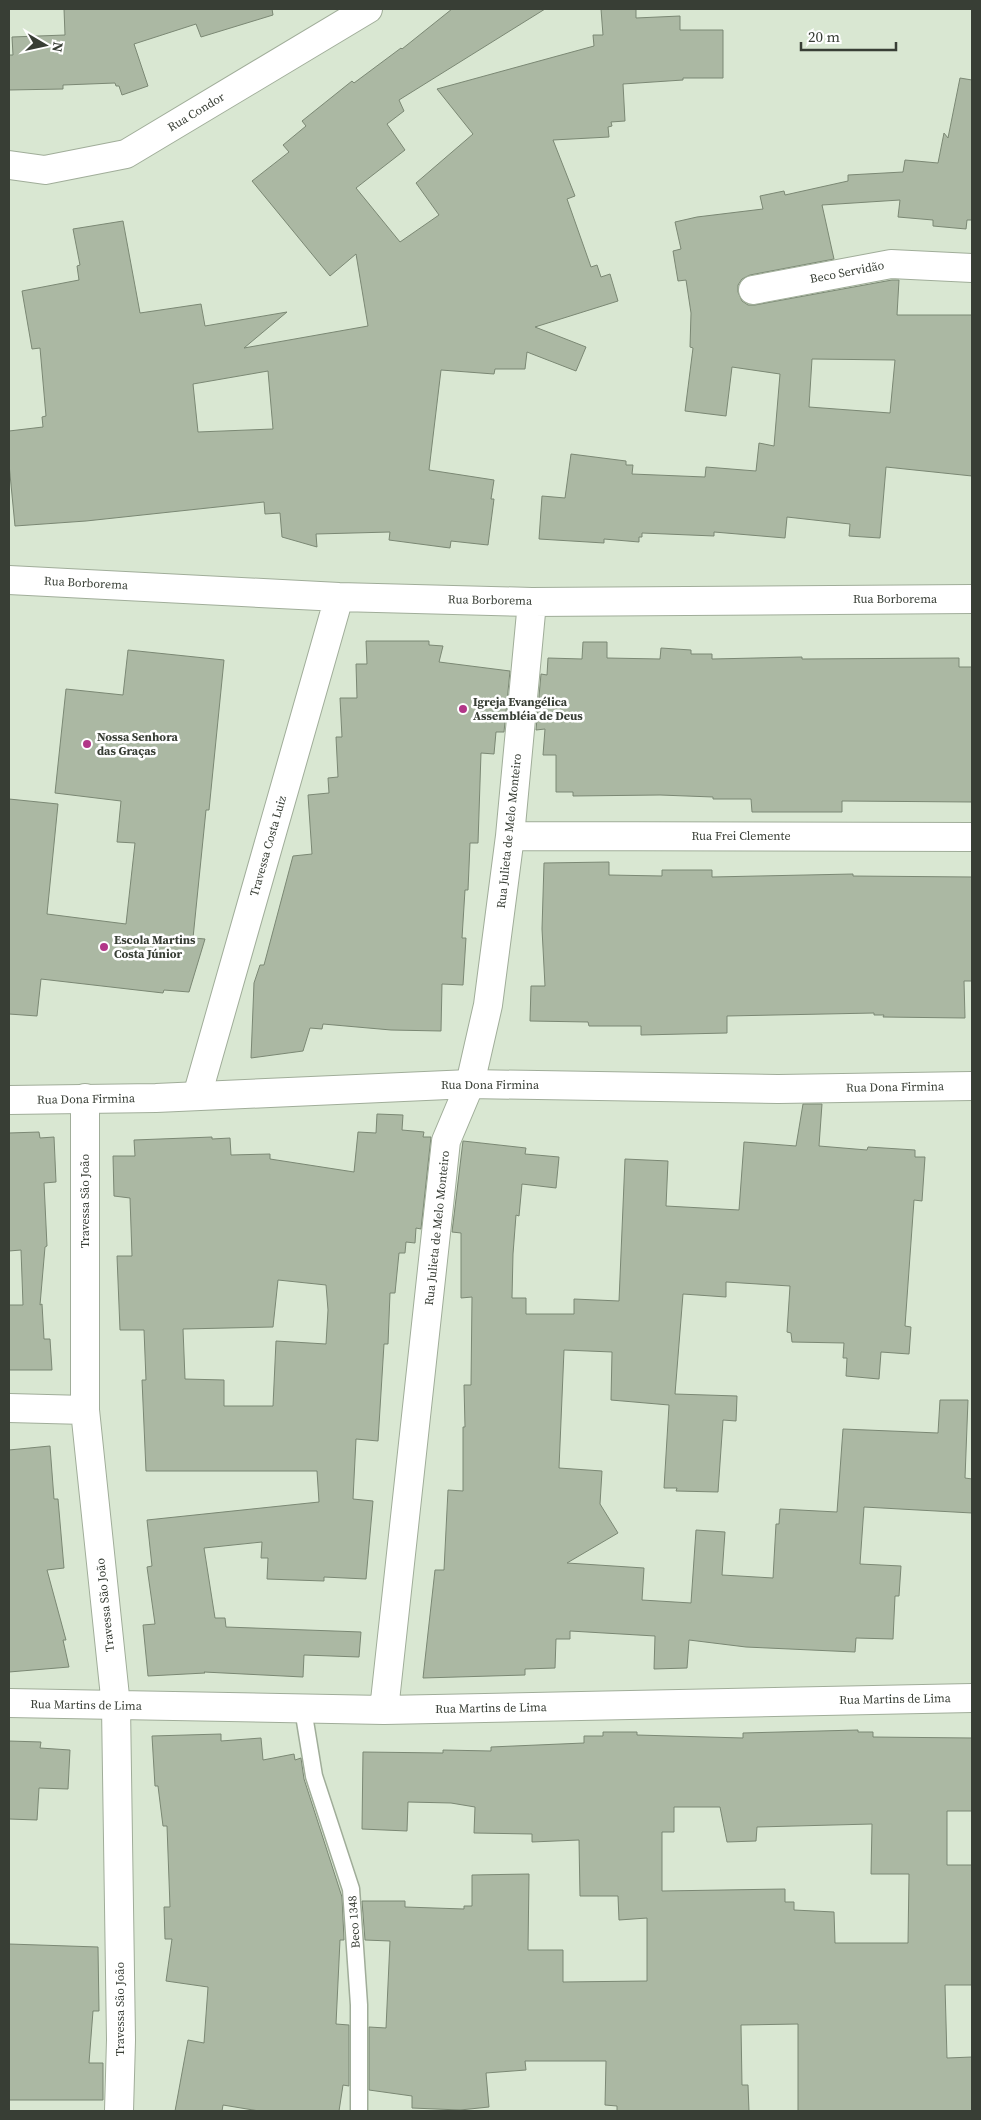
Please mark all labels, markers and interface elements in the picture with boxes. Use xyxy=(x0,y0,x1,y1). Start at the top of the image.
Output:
north arrow xyxy=(20,20,70,70)
scale bar xyxy=(801,20,896,52)
text: 20 m xyxy=(808,26,840,47)
text: N xyxy=(47,40,69,54)
street label: Rua Condor xyxy=(165,89,227,135)
street label: Beco Servidão xyxy=(808,257,886,287)
street label: Rua Borborema xyxy=(44,573,129,593)
street label: Rua Borborema xyxy=(448,591,533,609)
street label: Rua Borborema xyxy=(853,591,938,607)
place label: Igreja Evangélica Assembléia de Deus xyxy=(473,694,583,724)
marker: Igreja Evangélica Assembléia de Deus xyxy=(457,703,469,715)
place label: Nossa Senhora das Graças xyxy=(97,729,178,759)
marker: Nossa Senhora das Graças xyxy=(81,738,93,750)
street label: Rua Julieta de Melo Monteiro xyxy=(493,752,525,909)
street label: Travessa Costa Luiz xyxy=(246,793,290,898)
street label: Rua Frei Clemente xyxy=(691,828,791,844)
place label: Escola Martins Costa Júnior xyxy=(114,932,196,962)
marker: Escola Martins Costa Júnior xyxy=(98,941,110,953)
street label: Rua Dona Firmina xyxy=(441,1077,540,1093)
street label: Rua Dona Firmina xyxy=(846,1078,945,1096)
street label: Rua Dona Firmina xyxy=(37,1090,136,1108)
street label: Rua Julieta de Melo Monteiro xyxy=(421,1149,453,1306)
street label: Travessa São João xyxy=(77,1154,93,1248)
street label: Travessa São João xyxy=(92,1557,118,1653)
street label: Rua Martins de Lima xyxy=(839,1690,952,1708)
street label: Rua Martins de Lima xyxy=(30,1696,143,1714)
street label: Rua Martins de Lima xyxy=(435,1699,548,1717)
street label: Beco 1348 xyxy=(344,1895,364,1949)
street label: Travessa São João xyxy=(112,1962,128,2056)

